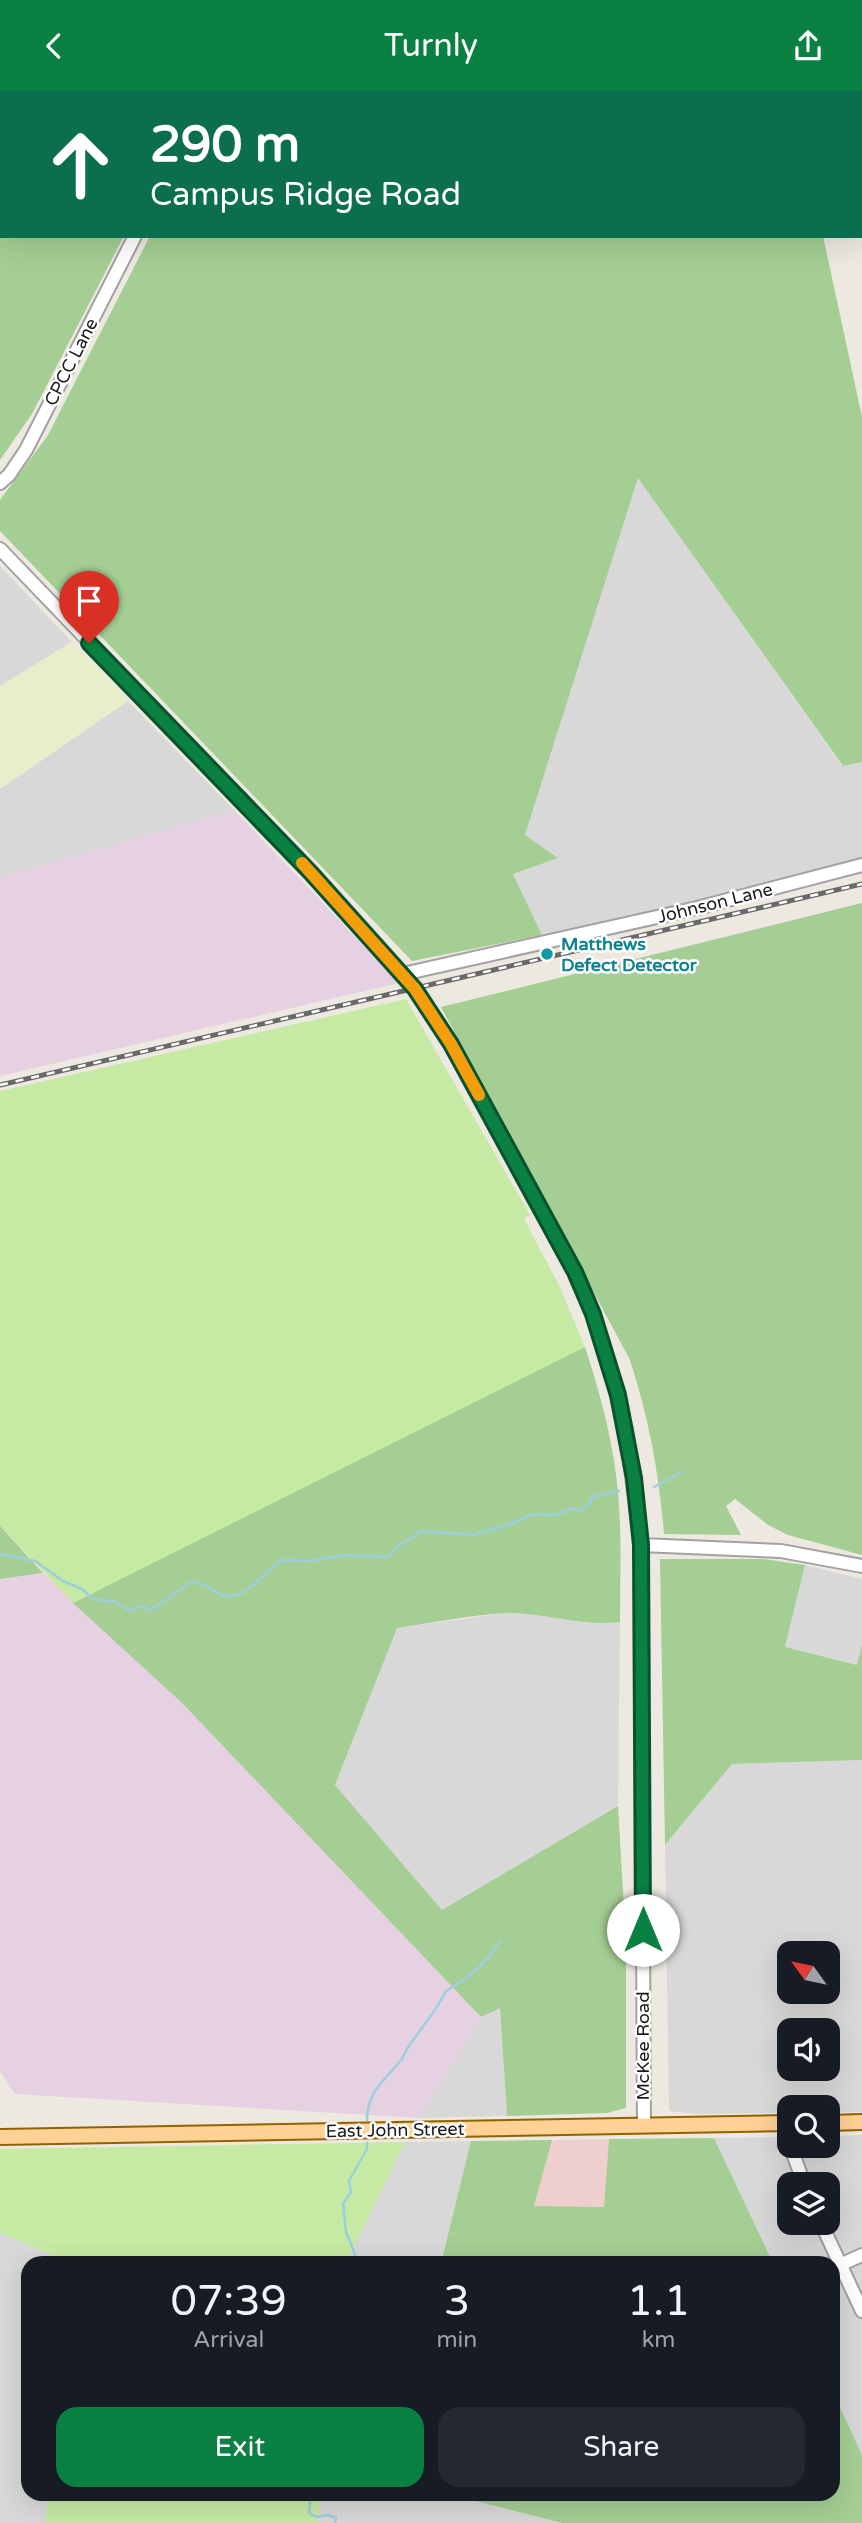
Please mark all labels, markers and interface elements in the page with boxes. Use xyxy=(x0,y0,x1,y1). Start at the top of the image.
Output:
icon: back xyxy=(35,27,73,65)
text: Turnly xyxy=(384,27,478,65)
icon: share xyxy=(789,27,827,65)
text: 290 m xyxy=(150,116,300,175)
icon: ahead xyxy=(35,119,126,210)
text: Campus Ridge Road xyxy=(150,176,461,214)
street label: CPCC Lane xyxy=(39,314,103,410)
pin xyxy=(59,571,119,643)
icon: arrive xyxy=(70,582,108,620)
street label: Johnson Lane xyxy=(655,878,775,928)
place label: Matthews Defect Detector xyxy=(561,933,698,976)
marker: Matthews Defect Detector xyxy=(539,946,555,962)
position arrow xyxy=(606,1893,680,1967)
north arrow xyxy=(777,1941,840,2004)
map controls xyxy=(777,1941,840,2235)
street label: McKee Road xyxy=(632,1991,654,2101)
button: sound xyxy=(777,2018,840,2081)
button: search xyxy=(777,2095,840,2158)
street label: East John Street xyxy=(325,2118,465,2142)
button: layers xyxy=(777,2172,840,2235)
text: 07:39 xyxy=(171,2276,287,2327)
text: 3 xyxy=(444,2276,470,2327)
text: 1.1 xyxy=(627,2276,690,2327)
text: Arrival xyxy=(193,2326,264,2354)
text: min xyxy=(436,2326,477,2354)
text: km xyxy=(642,2326,675,2354)
button: Exit xyxy=(56,2407,424,2487)
button: Share xyxy=(438,2407,805,2487)

